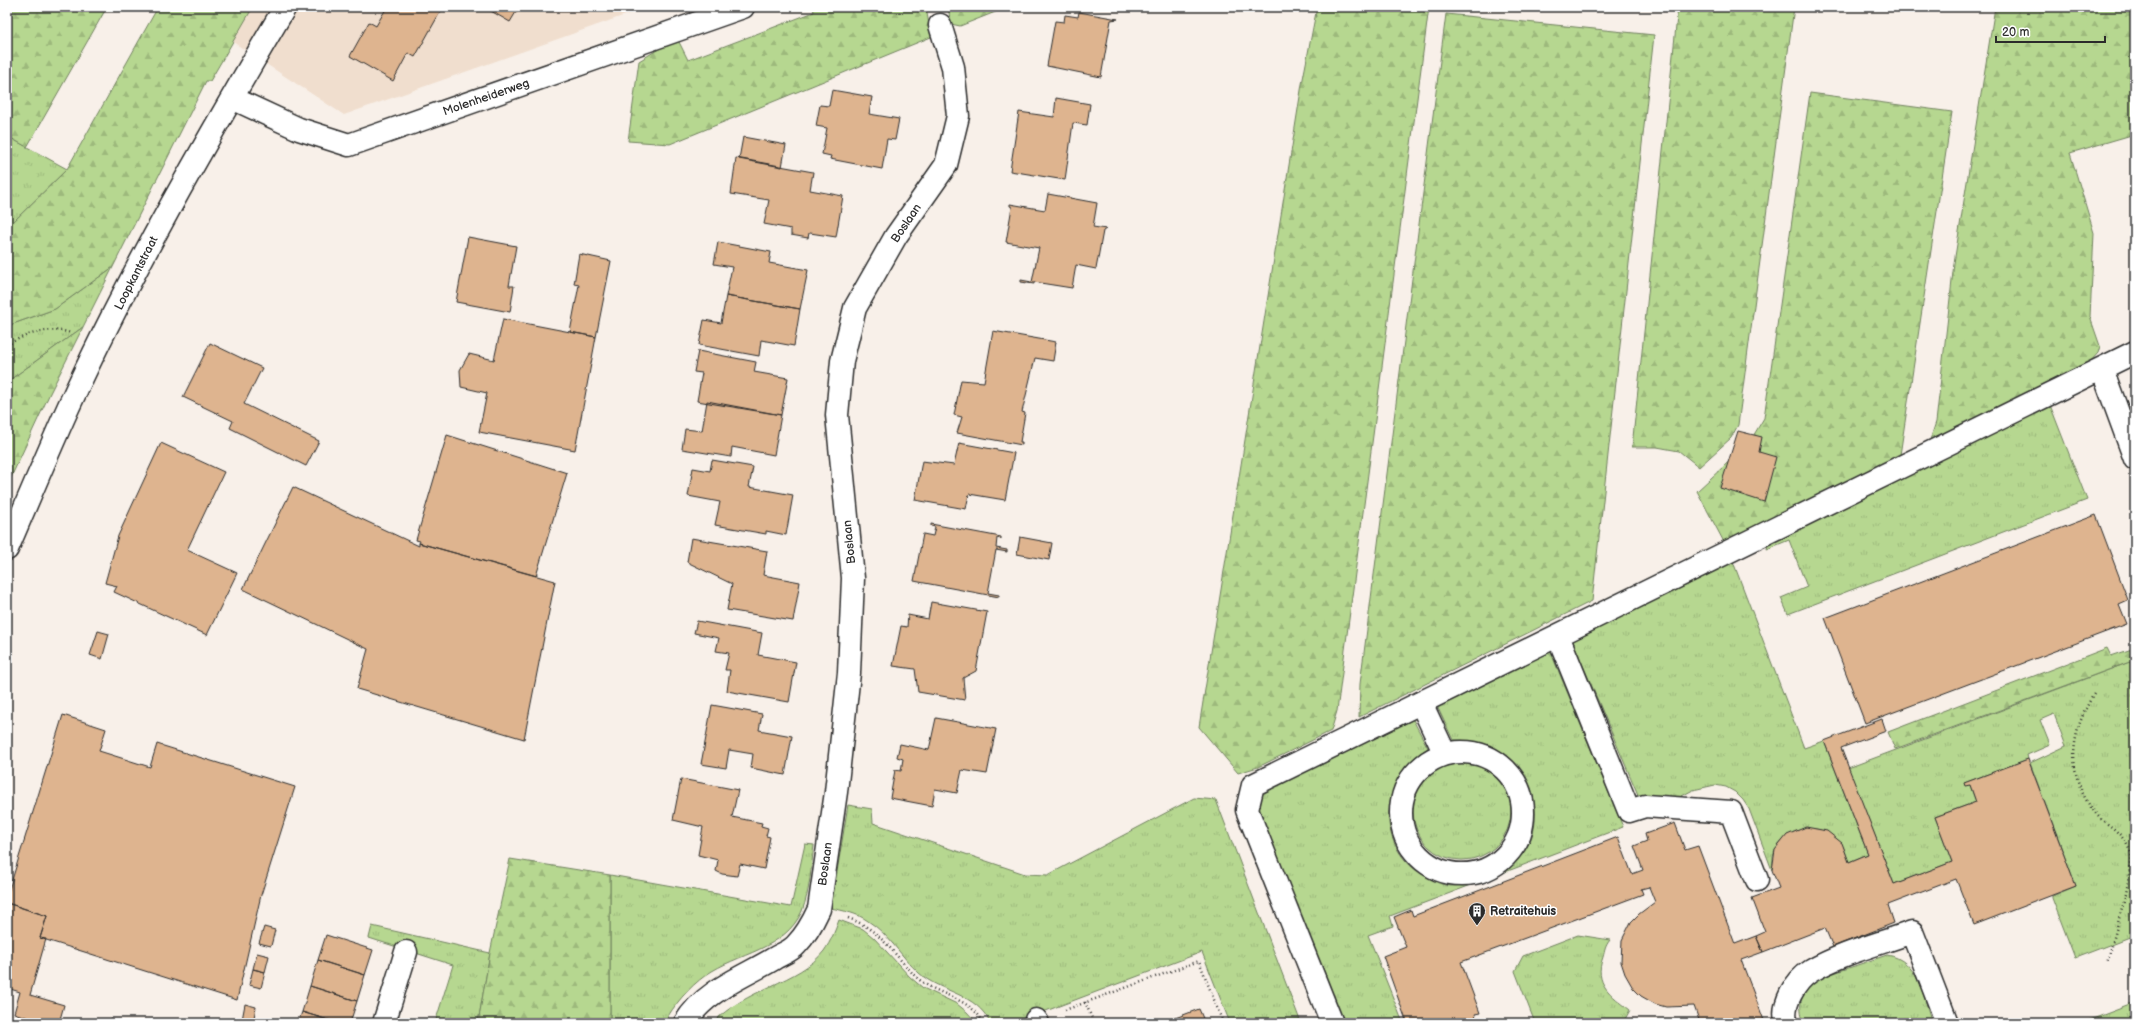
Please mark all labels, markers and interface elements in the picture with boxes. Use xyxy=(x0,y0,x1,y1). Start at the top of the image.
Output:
scale bar xyxy=(1996,18,2105,44)
text: 20 m xyxy=(2002,25,2029,40)
street label: Molenheiderweg xyxy=(441,76,531,119)
street label: Boslaan xyxy=(888,201,925,246)
street label: Loopkantstraat xyxy=(111,233,162,313)
street label: Boslaan xyxy=(840,519,859,565)
street label: Boslaan xyxy=(815,841,836,887)
building icon: Retraitehuis xyxy=(1467,901,1487,926)
place label: Retraitehuis xyxy=(1490,904,1556,919)

